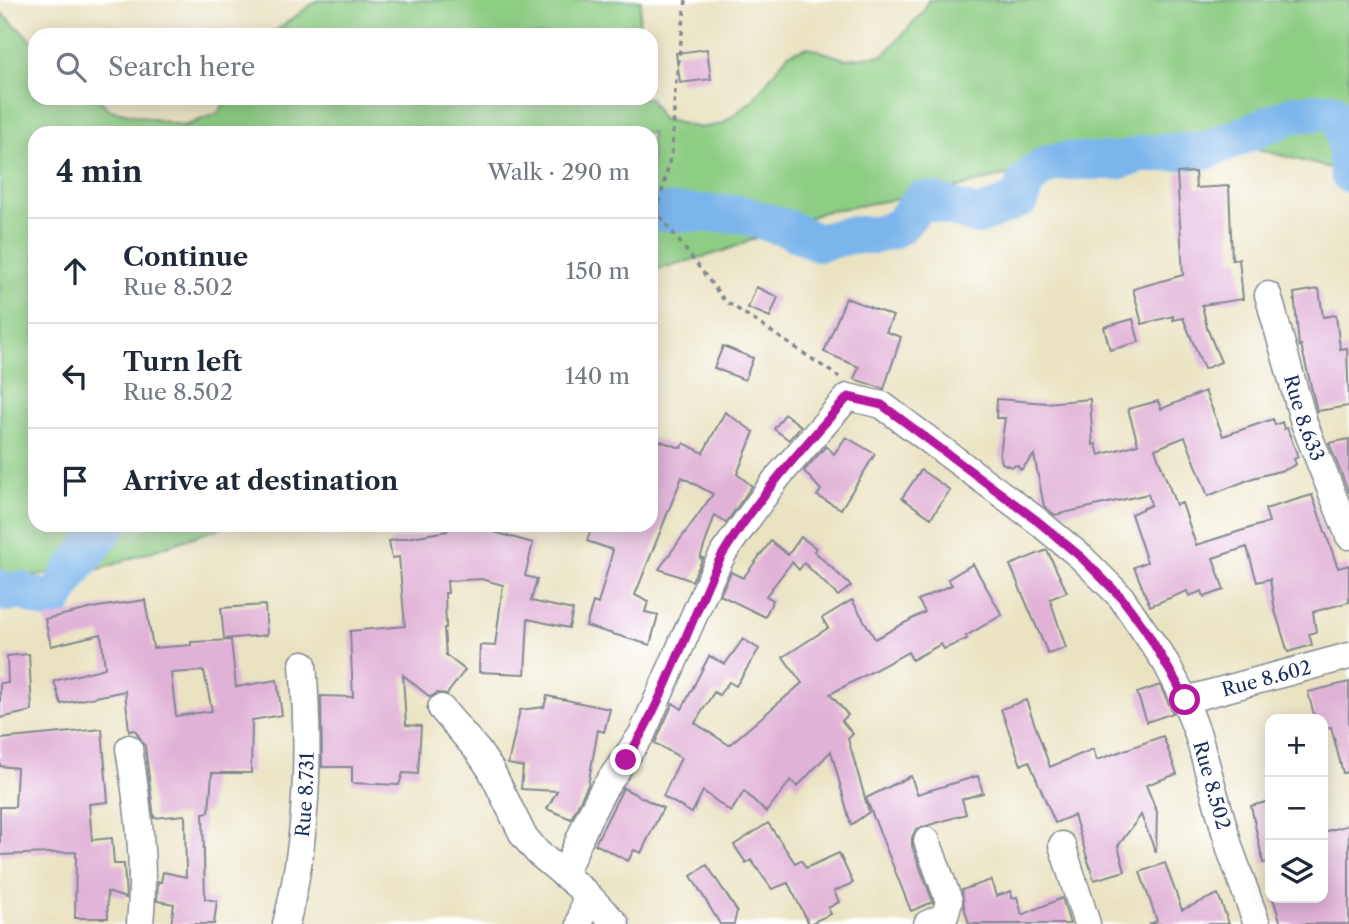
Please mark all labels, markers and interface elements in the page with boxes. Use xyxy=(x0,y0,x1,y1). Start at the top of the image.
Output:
search box xyxy=(28,28,658,105)
icon: search xyxy=(52,48,90,86)
text: Search here xyxy=(108,51,255,83)
text: 4 min xyxy=(56,153,142,190)
text: Walk · 290 m xyxy=(488,158,630,186)
text: Continue xyxy=(123,241,248,273)
icon: ahead xyxy=(56,252,94,290)
text: 150 m xyxy=(566,257,630,285)
text: Rue 8.502 xyxy=(123,273,233,301)
text: Turn left xyxy=(123,346,242,378)
icon: left xyxy=(56,357,94,395)
text: 140 m xyxy=(565,362,630,390)
street label: Rue 8.633 xyxy=(1279,372,1329,464)
text: Rue 8.502 xyxy=(123,378,233,406)
icon: arrive xyxy=(56,462,94,500)
text: Arrive at destination xyxy=(123,465,398,497)
street label: Rue 8.602 xyxy=(1219,655,1313,701)
route start xyxy=(1169,684,1200,715)
map controls xyxy=(1265,714,1328,903)
button: + xyxy=(1265,714,1328,777)
street label: Rue 8.502 xyxy=(1189,738,1235,832)
route end xyxy=(610,744,641,775)
street label: Rue 8.731 xyxy=(290,752,318,838)
button: − xyxy=(1265,777,1328,840)
button: layers xyxy=(1265,840,1328,903)

